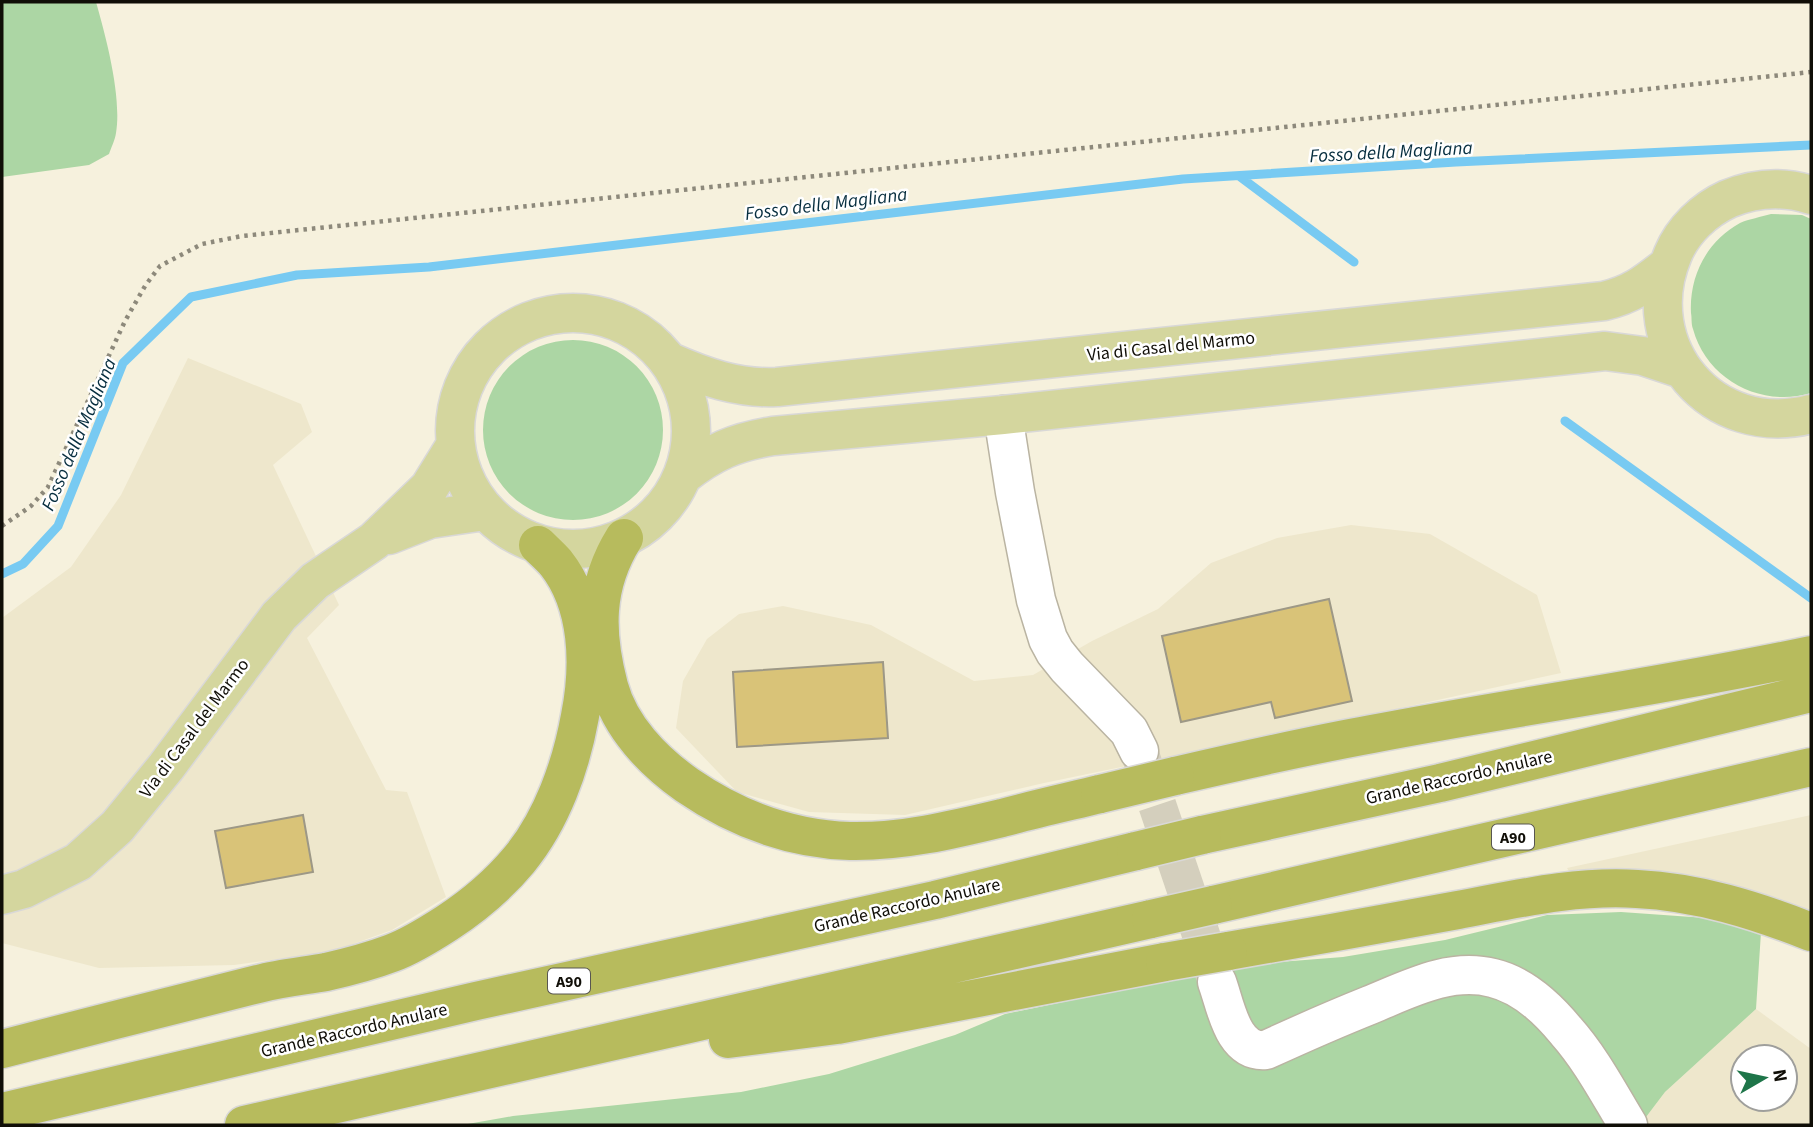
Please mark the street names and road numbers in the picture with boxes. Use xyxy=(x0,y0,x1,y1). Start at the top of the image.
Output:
street label: Via di Casal del Marmo xyxy=(1086,325,1256,368)
street label: Via di Casal del Marmo xyxy=(134,653,255,803)
street label: Grande Raccordo Anulare xyxy=(1363,744,1555,811)
road number: A90 xyxy=(1492,824,1534,850)
street label: Grande Raccordo Anulare xyxy=(811,872,1003,939)
road number: A90 xyxy=(548,968,590,993)
street label: Grande Raccordo Anulare xyxy=(258,997,450,1064)

